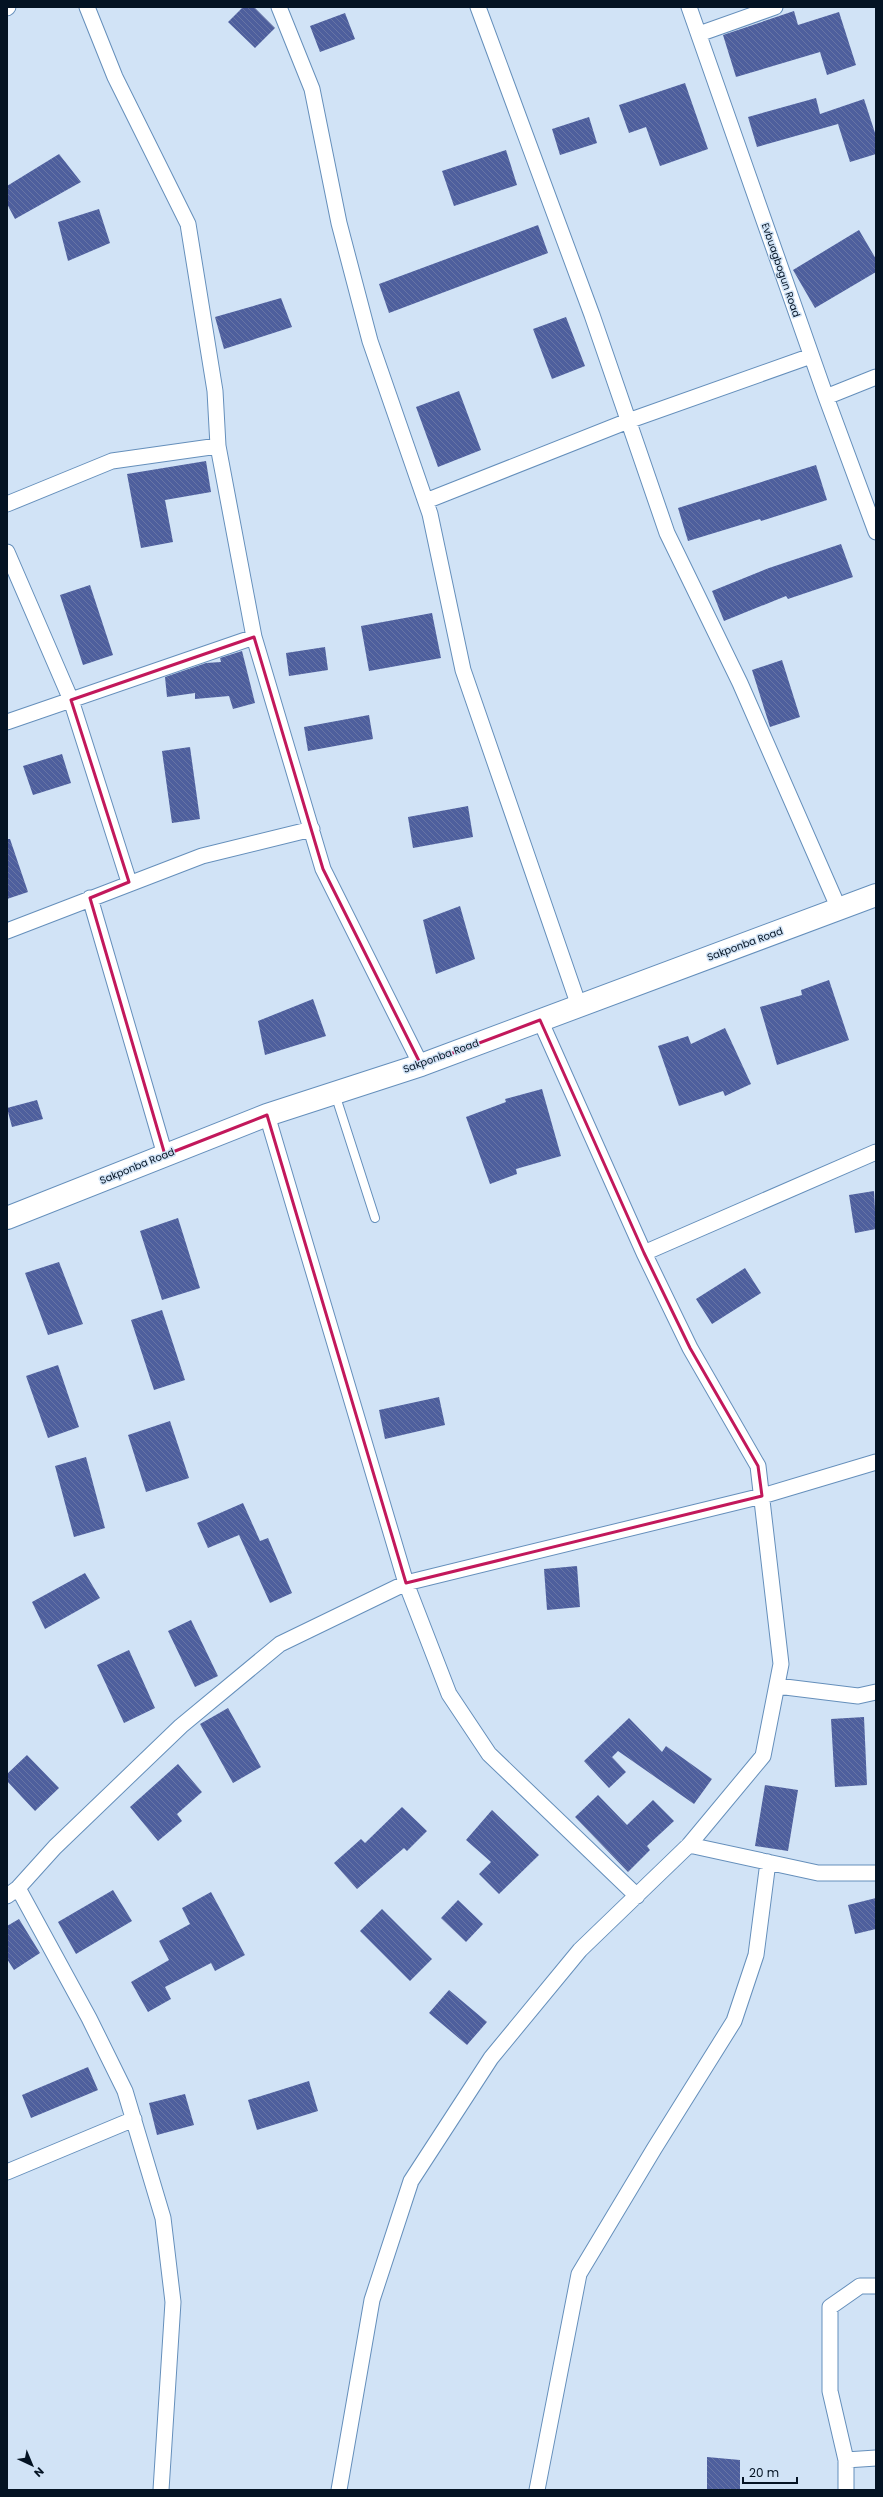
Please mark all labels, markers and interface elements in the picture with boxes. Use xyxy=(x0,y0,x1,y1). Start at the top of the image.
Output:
street label: Evbuagbogun Road xyxy=(758,221,804,319)
street label: Sakponba Road xyxy=(705,923,785,965)
street label: Sakponba Road xyxy=(401,1035,481,1077)
street label: Sakponba Road xyxy=(97,1144,177,1188)
north arrow xyxy=(12,2445,52,2485)
scale bar xyxy=(743,2459,797,2485)
text: N xyxy=(30,2464,47,2481)
text: 20 m xyxy=(749,2464,779,2481)

